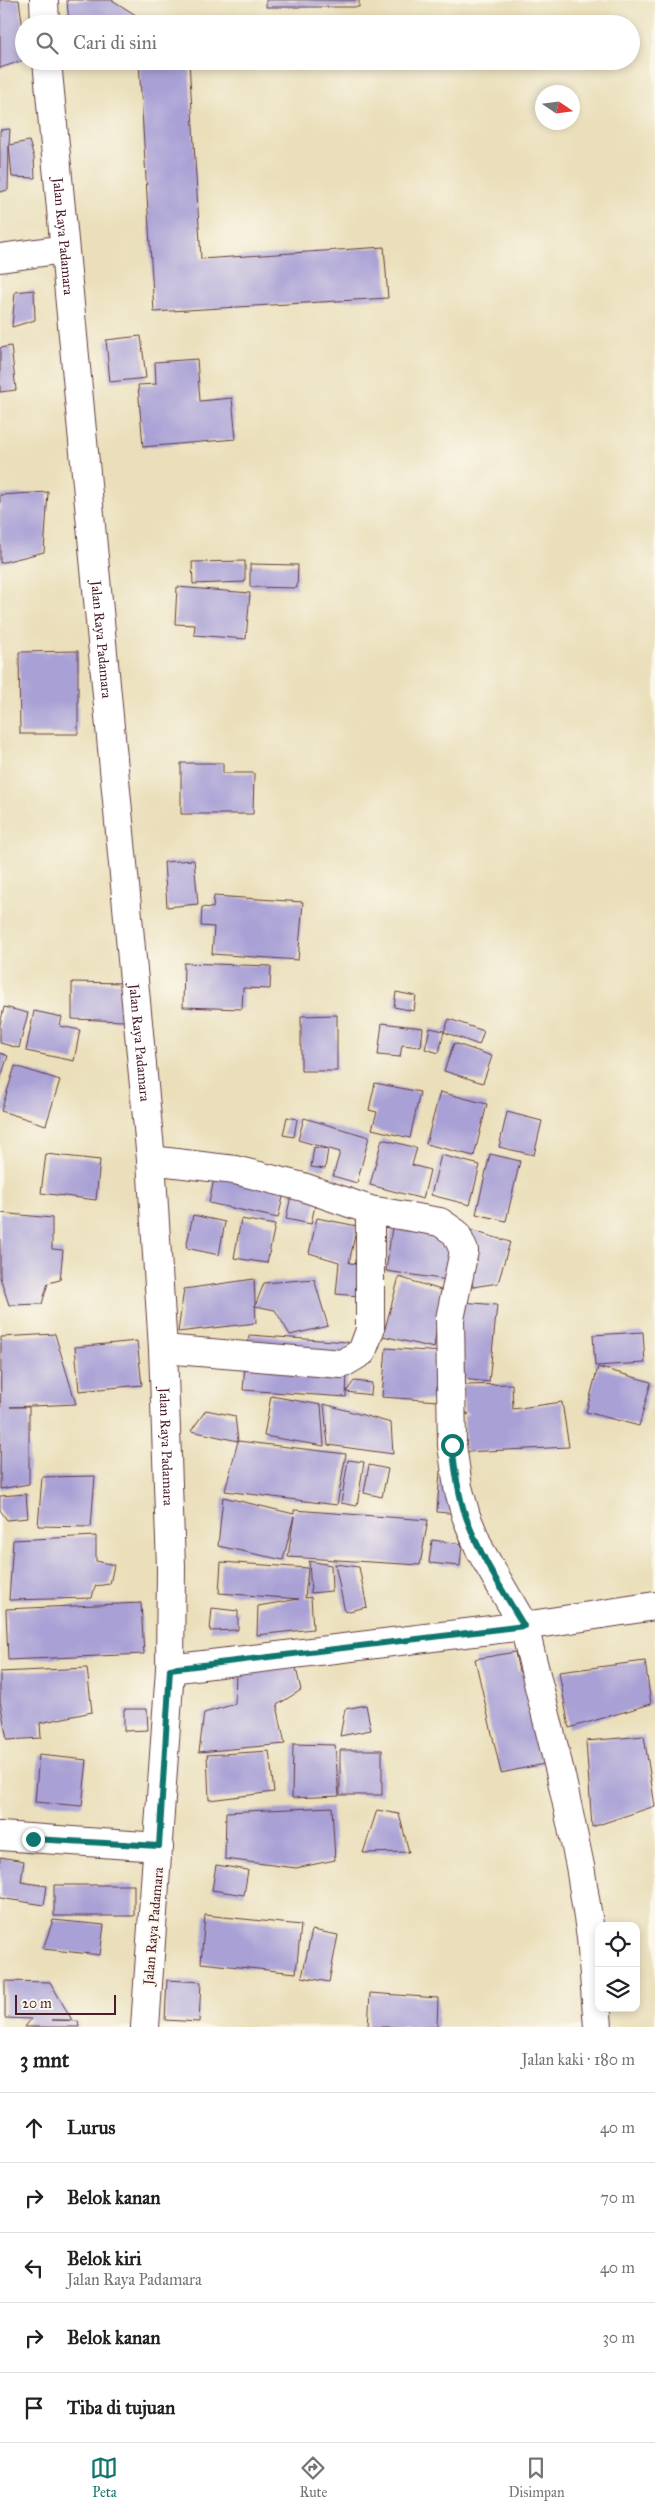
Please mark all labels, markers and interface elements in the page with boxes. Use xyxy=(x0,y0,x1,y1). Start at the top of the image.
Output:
search box xyxy=(15,15,640,70)
icon: search xyxy=(33,29,61,57)
text: Cari di sini xyxy=(73,31,157,54)
north arrow xyxy=(535,85,580,130)
street label: Jalan Raya Padamara xyxy=(48,175,77,296)
street label: Jalan Raya Padamara xyxy=(86,578,115,699)
street label: Jalan Raya Padamara xyxy=(124,981,153,1102)
street label: Jalan Raya Padamara xyxy=(154,1385,177,1506)
route start xyxy=(441,1434,464,1457)
route end xyxy=(22,1828,45,1851)
street label: Jalan Raya Padamara xyxy=(140,1866,168,1988)
map controls xyxy=(595,1922,640,2012)
button: locate xyxy=(595,1922,640,1967)
button: layers xyxy=(595,1967,640,2012)
scale bar xyxy=(15,1992,116,2015)
text: 20 m xyxy=(22,1995,52,2012)
text: 3 mnt xyxy=(20,2047,69,2073)
text: Jalan kaki · 180 m xyxy=(522,2050,635,2069)
icon: ahead xyxy=(20,2114,48,2142)
text: Lurus xyxy=(67,2116,115,2139)
text: 40 m xyxy=(600,2118,635,2137)
icon: right xyxy=(20,2184,48,2212)
text: Belok kanan xyxy=(67,2186,161,2209)
text: 70 m xyxy=(600,2188,635,2207)
text: Belok kiri xyxy=(67,2247,141,2270)
icon: left xyxy=(20,2254,48,2282)
text: 40 m xyxy=(600,2258,635,2277)
text: Jalan Raya Padamara xyxy=(67,2270,202,2289)
icon: right xyxy=(20,2324,48,2352)
text: Belok kanan xyxy=(67,2326,161,2349)
text: 30 m xyxy=(602,2328,635,2347)
icon: arrive xyxy=(20,2394,48,2422)
text: Tiba di tujuan xyxy=(67,2396,175,2419)
tab: Peta xyxy=(90,2454,118,2501)
tab: Rute xyxy=(299,2454,327,2501)
tab: Disimpan xyxy=(508,2454,564,2501)

